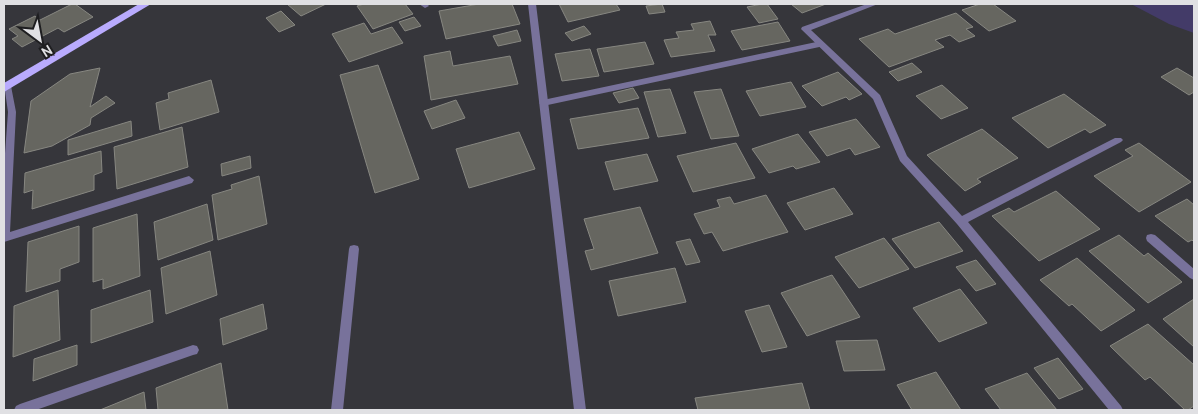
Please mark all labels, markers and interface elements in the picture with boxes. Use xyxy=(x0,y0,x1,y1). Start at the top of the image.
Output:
north arrow xyxy=(15,15,65,65)
text: N xyxy=(38,41,56,61)

